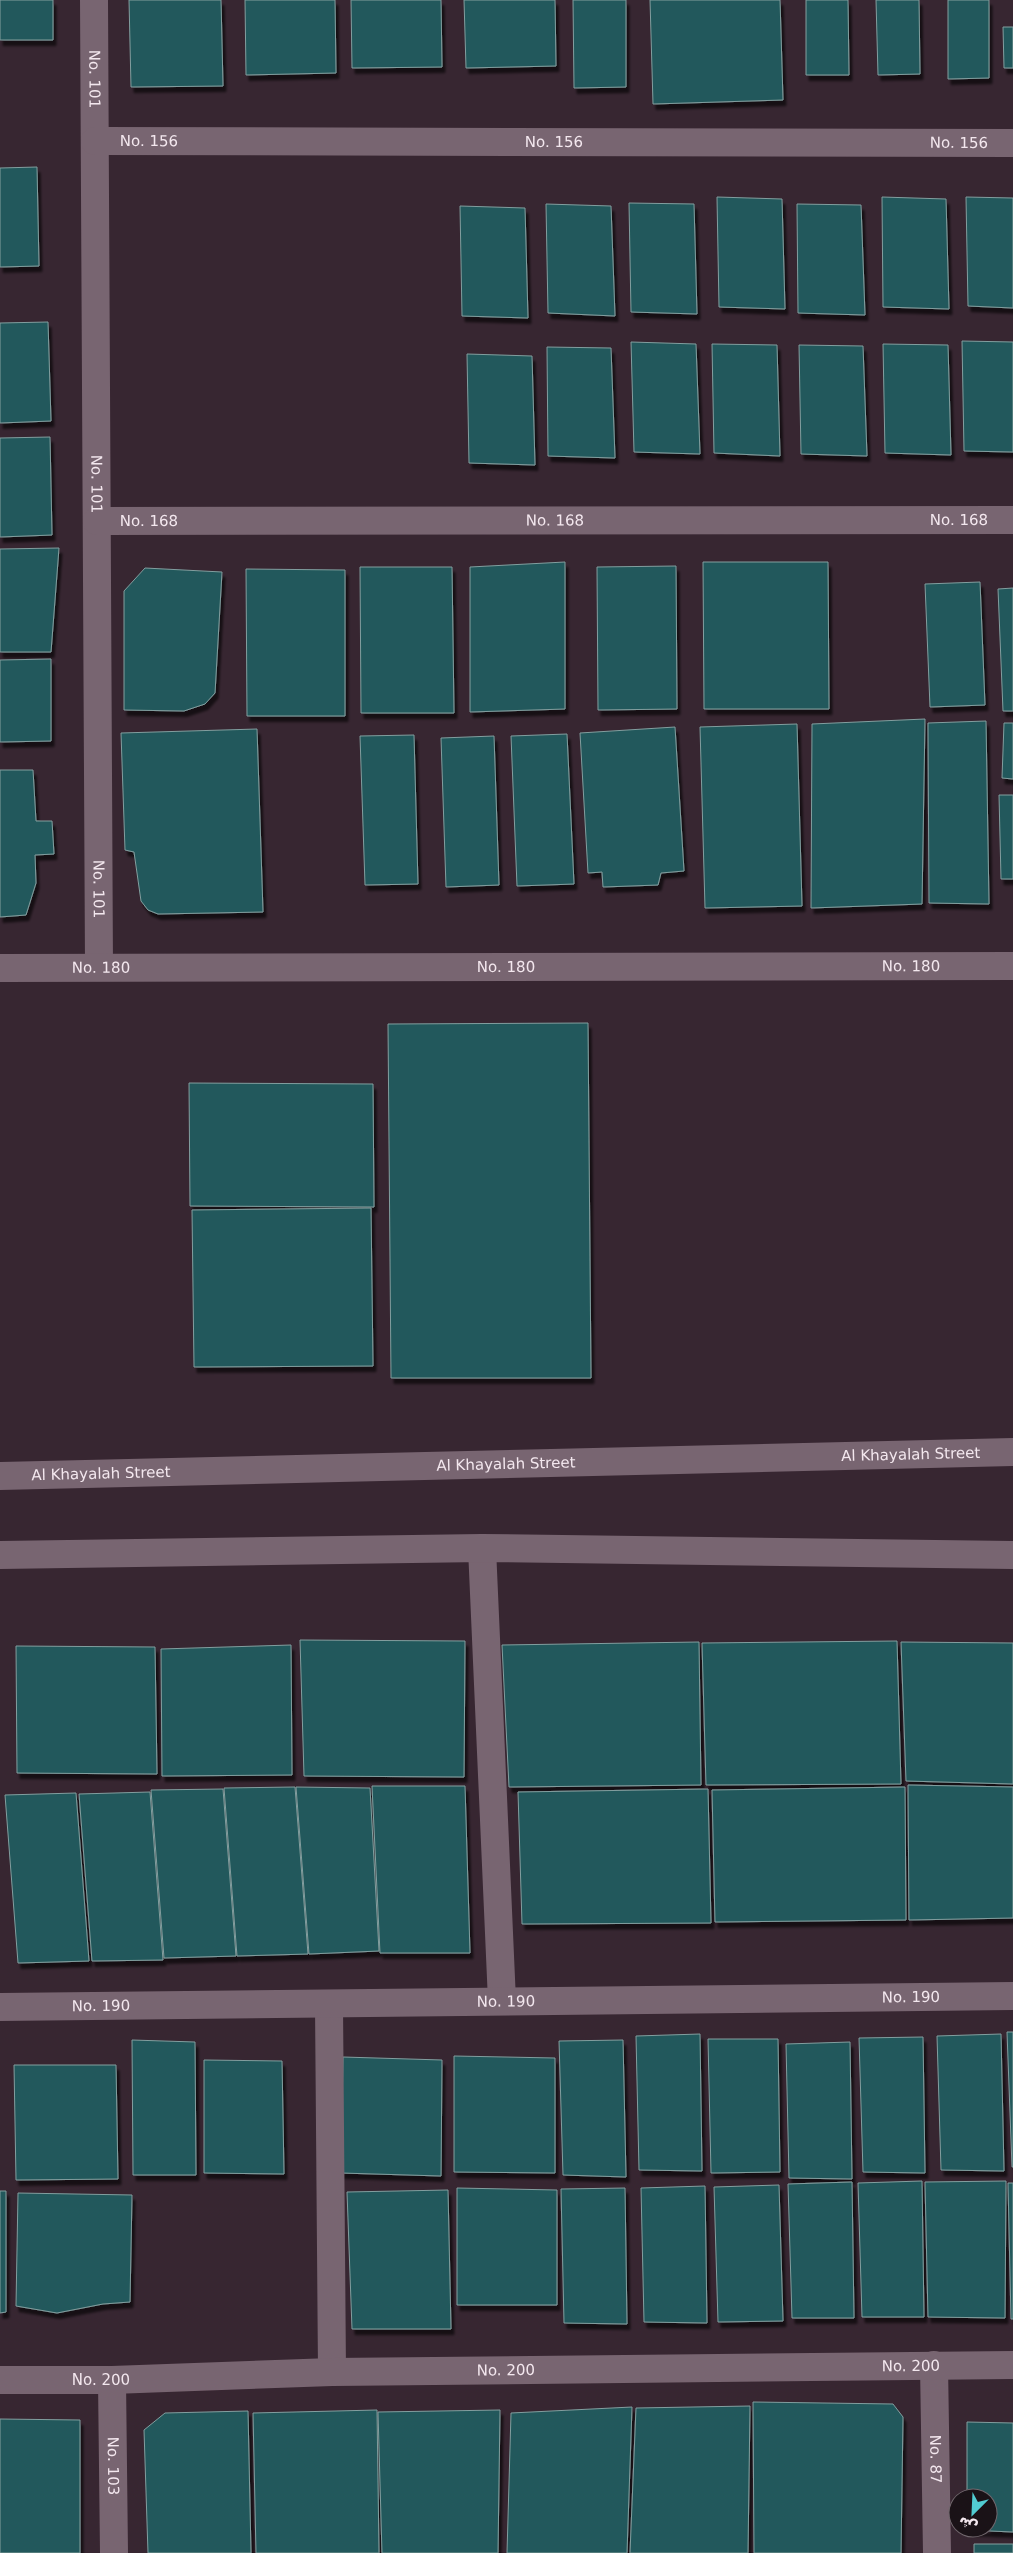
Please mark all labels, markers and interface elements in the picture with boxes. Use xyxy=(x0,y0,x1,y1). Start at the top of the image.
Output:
street label: No. 101 xyxy=(85,50,104,108)
street label: No. 156 xyxy=(120,132,178,150)
street label: No. 156 xyxy=(525,133,583,151)
street label: No. 156 xyxy=(930,134,988,152)
street label: No. 101 xyxy=(87,455,106,513)
street label: No. 168 xyxy=(526,511,584,530)
street label: No. 168 xyxy=(930,511,988,529)
street label: No. 168 xyxy=(120,512,178,530)
street label: No. 101 xyxy=(89,860,108,918)
street label: No. 180 xyxy=(882,957,940,975)
street label: No. 180 xyxy=(477,958,535,976)
street label: No. 180 xyxy=(72,959,130,977)
street label: Al Khayalah Street xyxy=(841,1444,981,1465)
street label: Al Khayalah Street xyxy=(436,1453,576,1475)
street label: Al Khayalah Street xyxy=(31,1463,171,1484)
street label: No. 190 xyxy=(882,1988,940,2006)
street label: No. 190 xyxy=(477,1992,535,2011)
street label: No. 190 xyxy=(72,1997,130,2015)
street label: No. 200 xyxy=(882,2357,940,2375)
street label: No. 200 xyxy=(477,2361,535,2380)
street label: No. 200 xyxy=(72,2370,130,2389)
street label: No. 87 xyxy=(926,2434,945,2484)
street label: No. 103 xyxy=(104,2437,122,2495)
north arrow xyxy=(948,2488,998,2538)
text: ش xyxy=(956,2514,980,2536)

